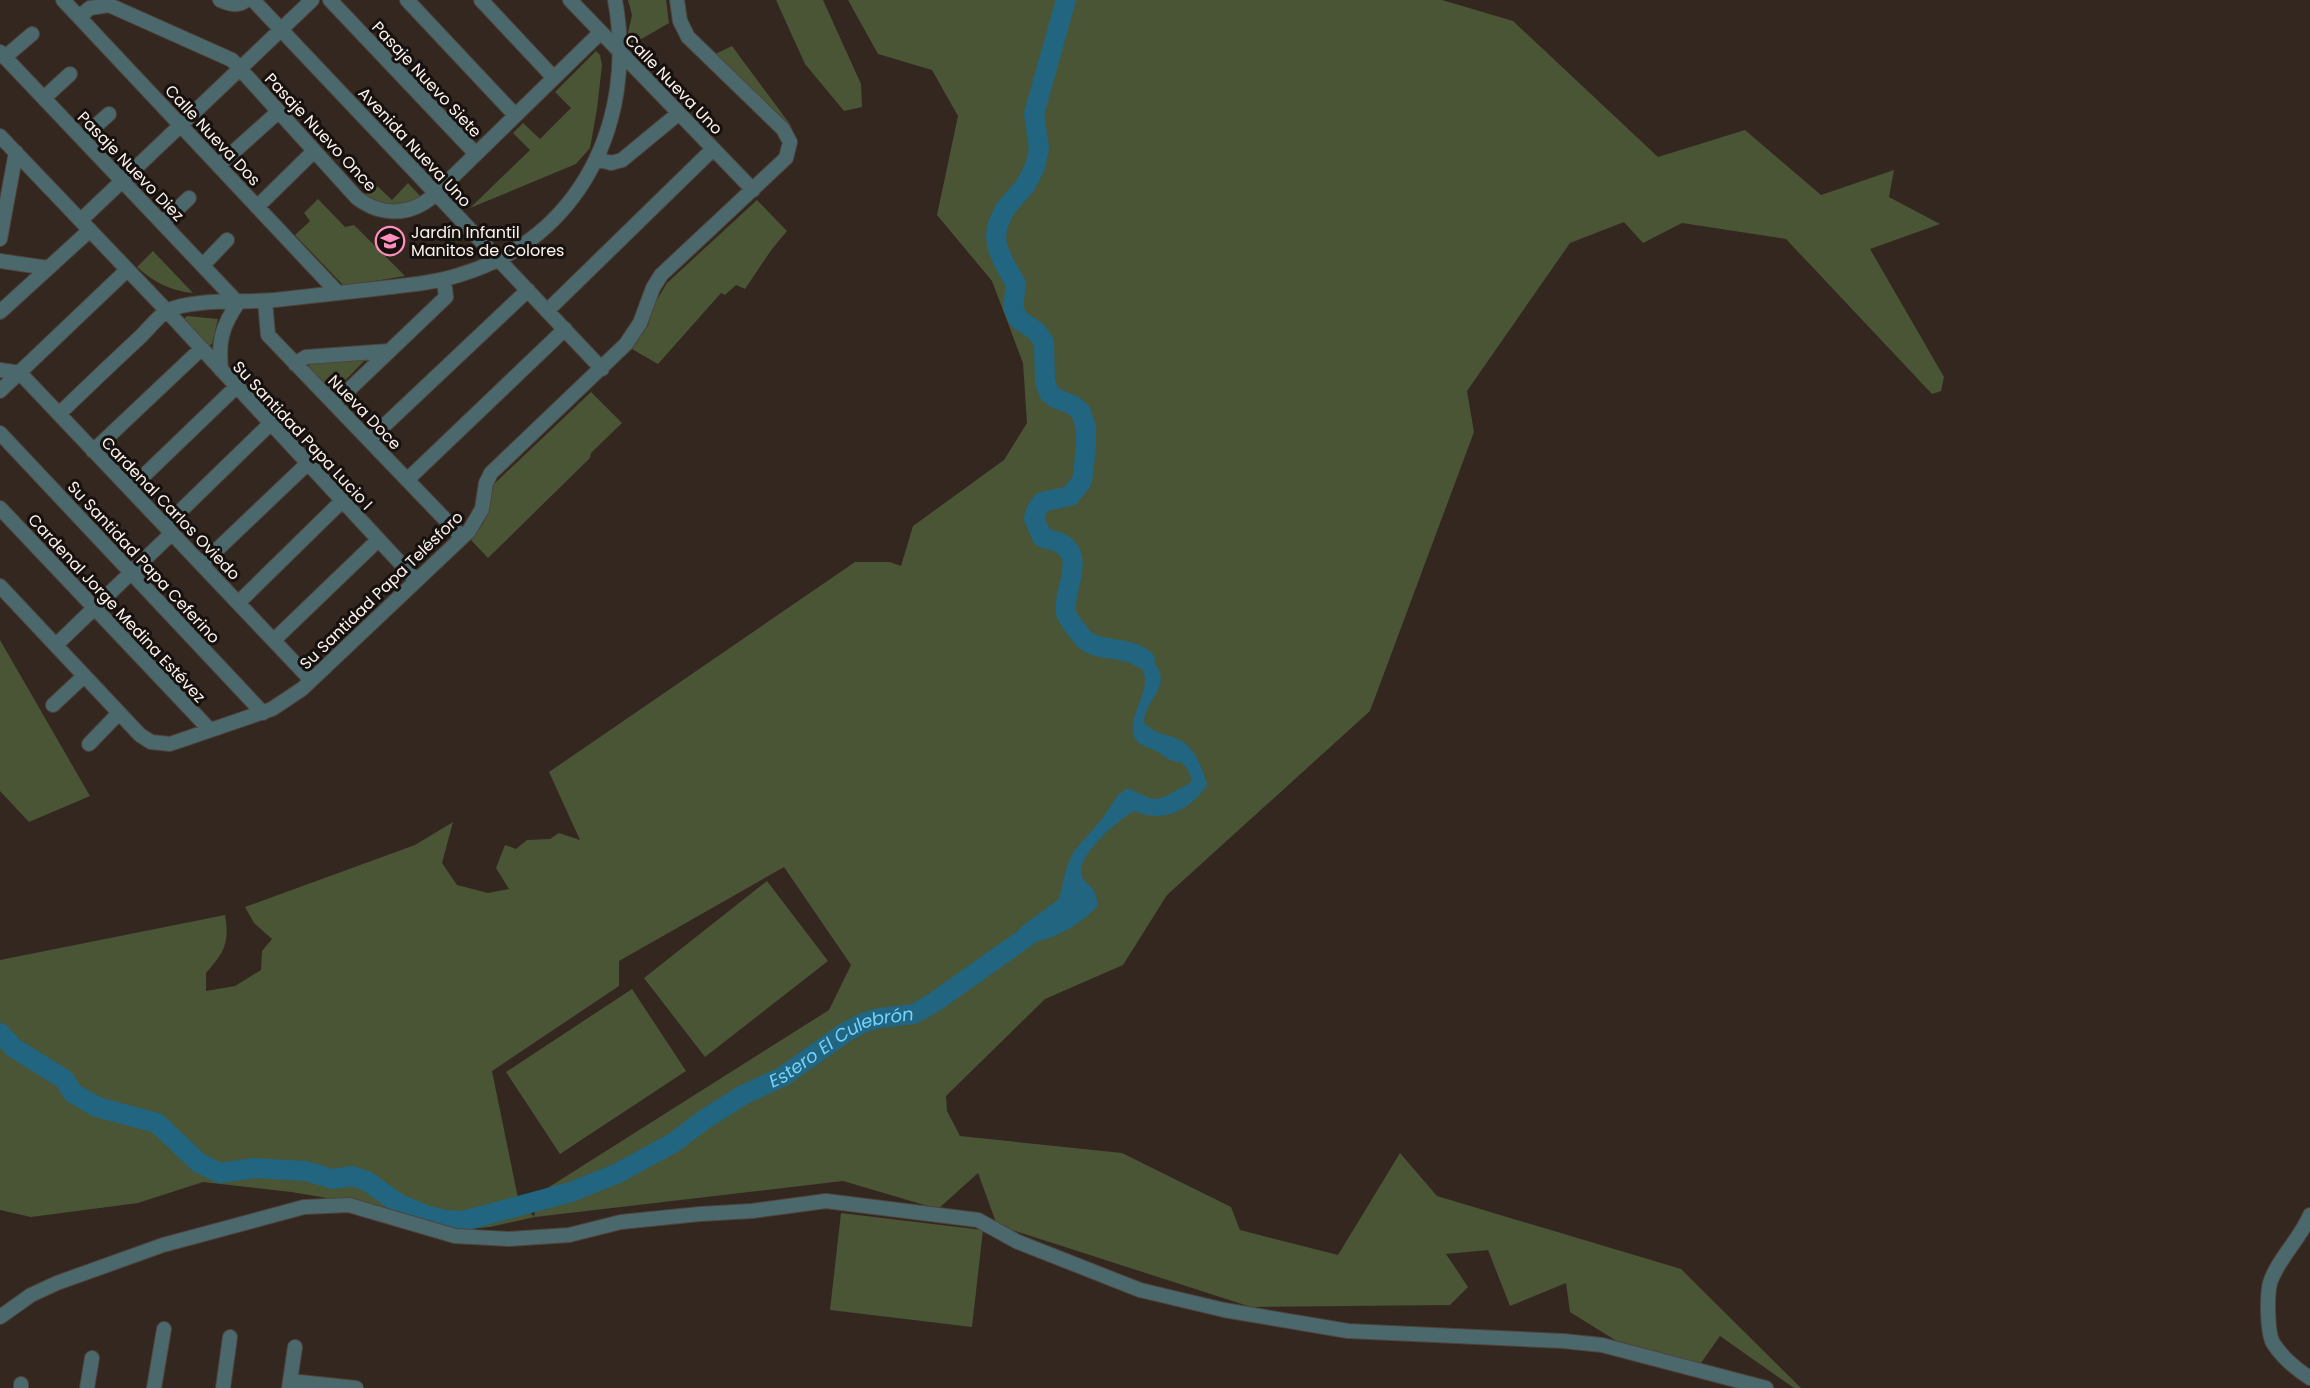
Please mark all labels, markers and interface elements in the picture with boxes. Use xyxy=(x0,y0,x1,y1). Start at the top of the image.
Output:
street label: Pasaje Nuevo Siete xyxy=(367,16,487,143)
street label: Calle Nueva Uno xyxy=(620,29,728,140)
street label: Pasaje Nuevo Once xyxy=(259,68,382,197)
street label: Calle Nueva Dos xyxy=(160,80,266,191)
street label: Avenida Nueva Uno xyxy=(353,82,476,212)
street label: Pasaje Nuevo Diez xyxy=(72,106,189,226)
place label: Jardín Infantil Manitos de Colores xyxy=(411,221,564,262)
school or university icon: Jardín Infantil Manitos de Colores xyxy=(374,225,406,257)
street label: Su Santidad Papa Lucio I xyxy=(227,356,378,515)
street label: Nueva Doce xyxy=(323,370,407,455)
street label: Cardenal Carlos Oviedo xyxy=(96,431,245,585)
street label: Su Santidad Papa Ceferino xyxy=(62,476,225,649)
street label: Su Santidad Papa Telésforo xyxy=(294,506,468,675)
street label: Cardenal Jorge Medina Estévez xyxy=(23,509,211,708)
water label: Estero El Culebrón xyxy=(765,1001,915,1093)

